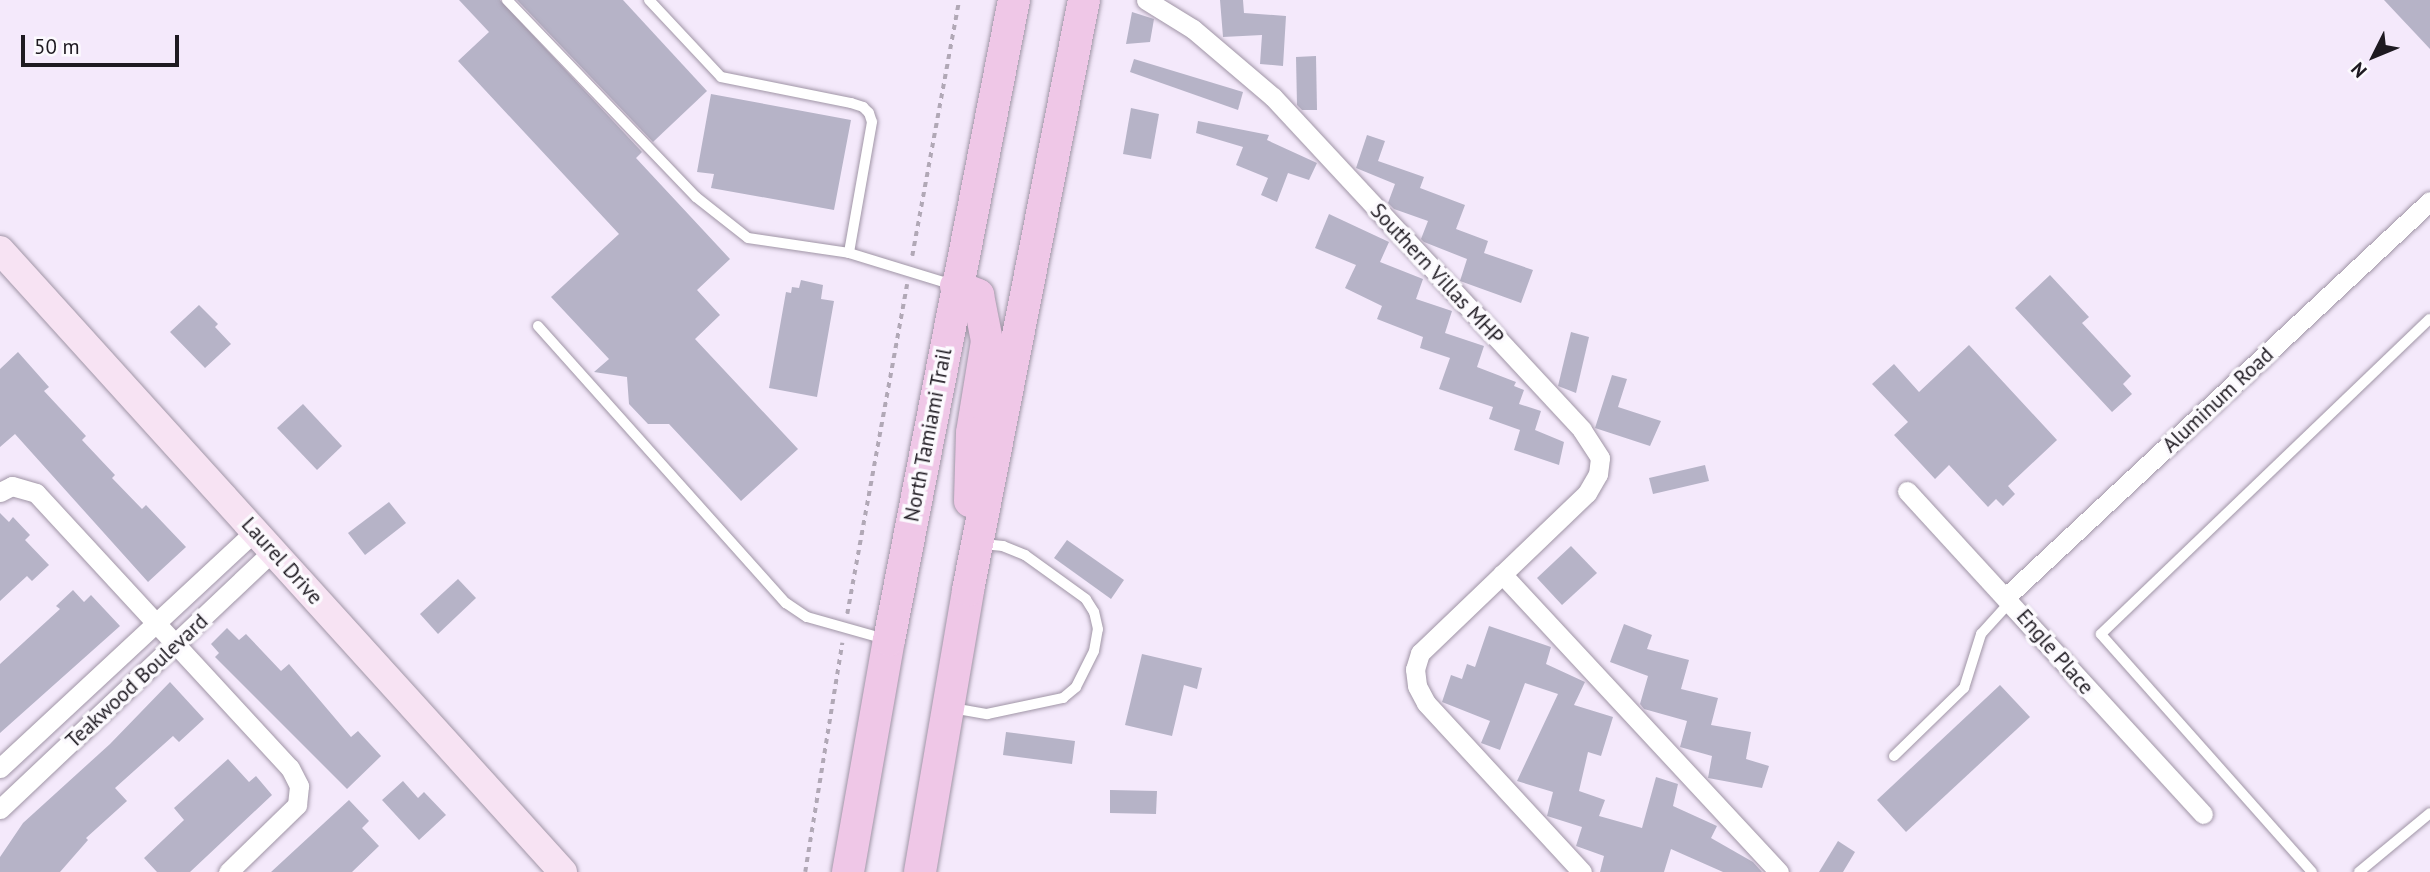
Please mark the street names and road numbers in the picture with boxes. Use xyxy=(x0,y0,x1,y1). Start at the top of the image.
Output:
street label: Southern Villas MHP xyxy=(1365,198,1509,350)
street label: Aluminum Road xyxy=(2157,342,2279,458)
street label: North Tamiami Trail xyxy=(899,346,957,524)
street label: Laurel Drive xyxy=(236,512,328,610)
street label: Engle Place xyxy=(2011,604,2099,700)
street label: Teakwood Boulevard xyxy=(61,609,213,753)

